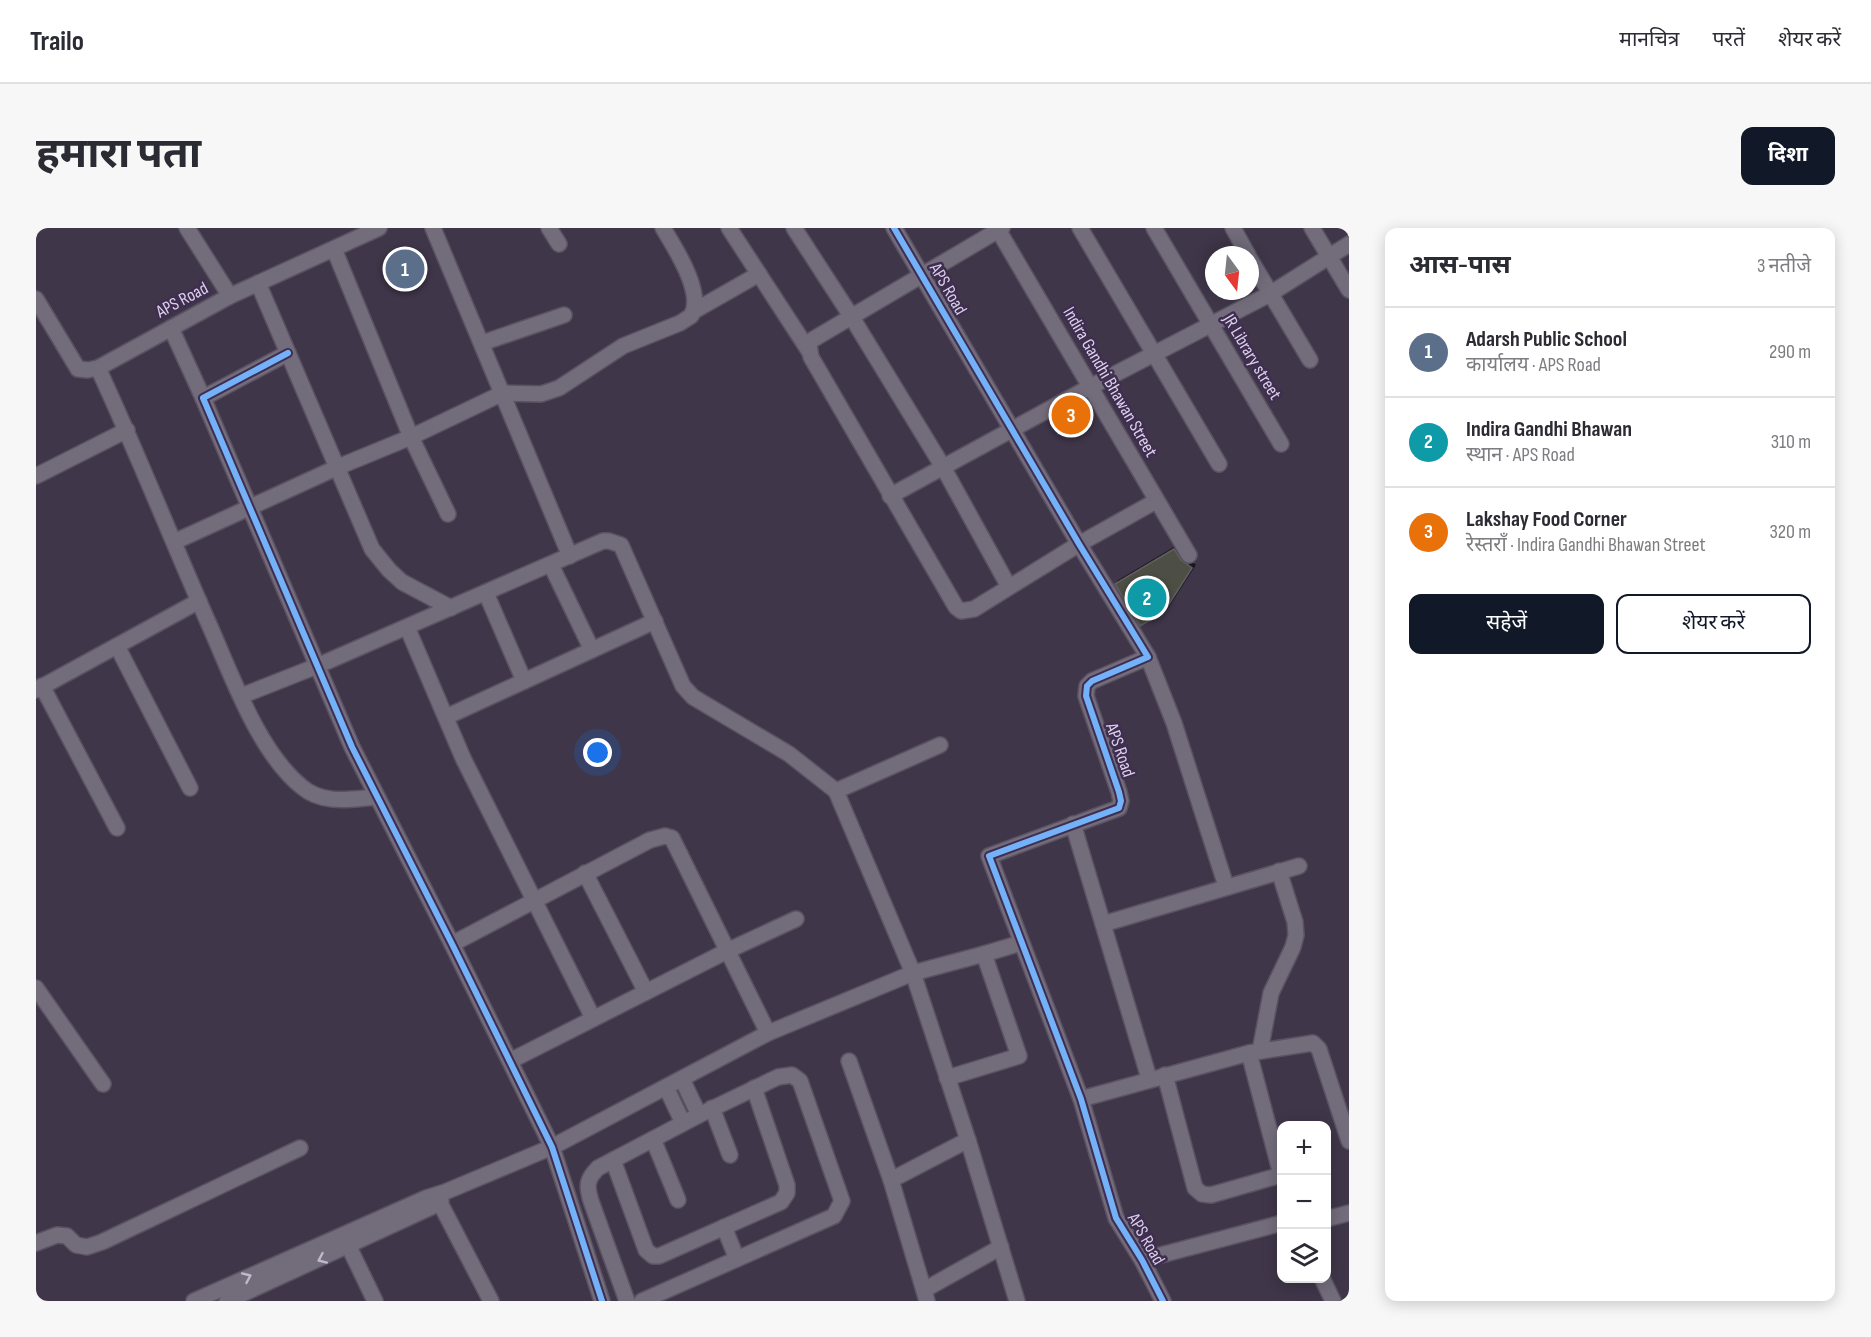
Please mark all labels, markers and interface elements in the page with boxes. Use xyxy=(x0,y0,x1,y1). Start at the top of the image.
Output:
text: Trailo xyxy=(30,25,84,58)
text: मानचित्र xyxy=(1619,27,1679,52)
text: परतें xyxy=(1712,27,1745,52)
text: शेयर करें xyxy=(1778,27,1841,52)
button: दिशा xyxy=(1741,127,1835,185)
text: हमारा पता xyxy=(36,129,201,180)
pin: 1 xyxy=(386,246,424,291)
north arrow xyxy=(1205,246,1259,300)
text: आस-पास xyxy=(1409,250,1511,281)
text: 3 नतीजे xyxy=(1757,254,1811,278)
street label: APS Road xyxy=(924,259,971,318)
street label: APS Road xyxy=(152,278,212,323)
street label: Indira Gandhi Bhawan Street xyxy=(1058,303,1162,461)
street label: JR Library street xyxy=(1218,310,1286,404)
text: Adarsh Public School xyxy=(1466,326,1627,353)
text: 1 xyxy=(1425,340,1432,364)
text: 290 m xyxy=(1769,340,1811,364)
text: कार्यालय · APS Road xyxy=(1466,353,1601,377)
pin: 3 xyxy=(1052,392,1090,438)
text: Indira Gandhi Bhawan xyxy=(1466,416,1632,443)
text: 2 xyxy=(1424,430,1433,454)
text: 310 m xyxy=(1771,430,1811,454)
text: स्थान · APS Road xyxy=(1466,443,1575,467)
text: Lakshay Food Corner xyxy=(1466,506,1627,533)
text: 3 xyxy=(1424,520,1433,544)
text: 320 m xyxy=(1769,520,1811,544)
text: रेस्तराँ · Indira Gandhi Bhawan Street xyxy=(1466,533,1706,557)
pin: 2 xyxy=(1128,576,1166,620)
button: सहेजें xyxy=(1409,594,1604,654)
button: शेयर करें xyxy=(1616,594,1811,654)
street label: APS Road xyxy=(1101,719,1139,780)
your location xyxy=(583,738,612,767)
map controls xyxy=(1277,1121,1331,1283)
button: + xyxy=(1277,1121,1331,1175)
button: − xyxy=(1277,1175,1331,1229)
street label: APS Road xyxy=(1122,1209,1169,1268)
button: layers xyxy=(1277,1229,1331,1283)
one-way arrow xyxy=(317,1251,328,1263)
one-way arrow xyxy=(241,1273,252,1285)

